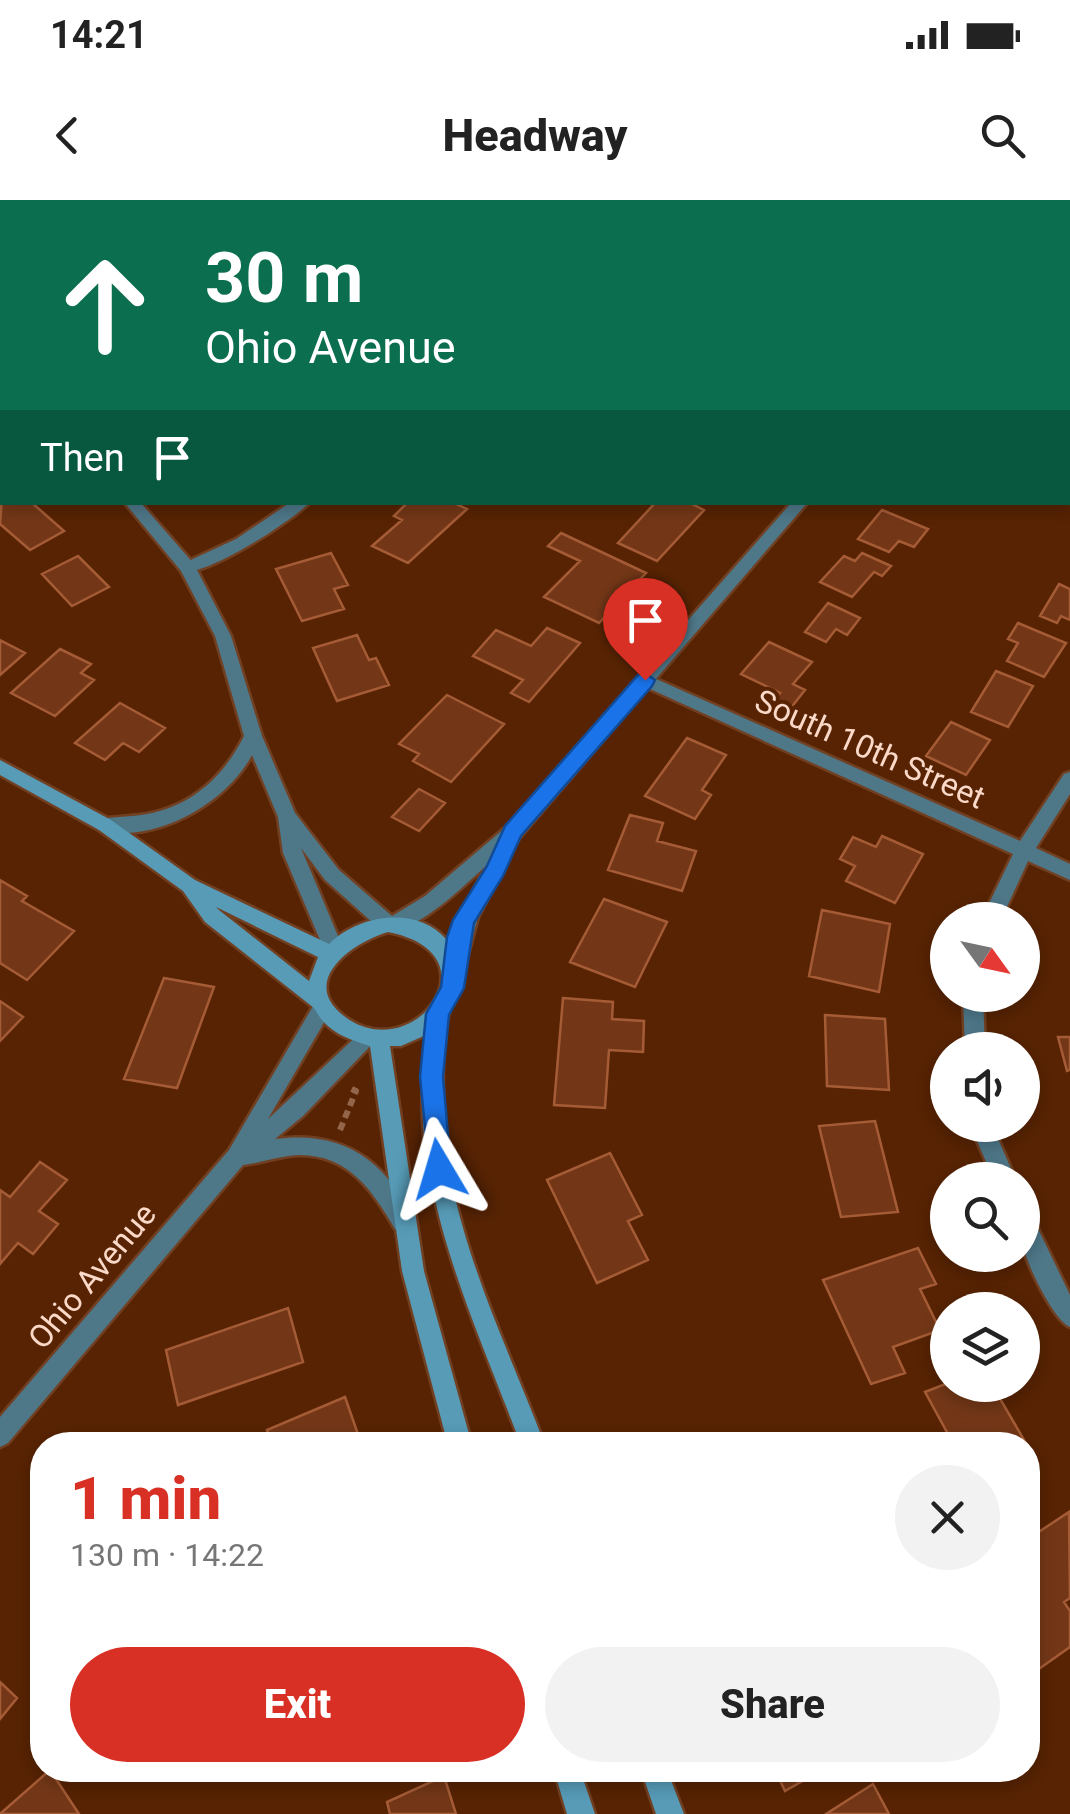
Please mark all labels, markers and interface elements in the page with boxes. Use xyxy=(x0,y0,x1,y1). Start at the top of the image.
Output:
text: 14:21 xyxy=(50,13,148,57)
icon: back xyxy=(40,108,95,163)
icon: search xyxy=(975,108,1030,163)
text: Headway xyxy=(443,109,627,162)
text: 30 m xyxy=(205,237,363,319)
icon: ahead xyxy=(40,240,170,370)
text: Ohio Avenue xyxy=(205,321,456,374)
icon: arrive xyxy=(145,430,200,485)
text: Then xyxy=(40,436,125,480)
pin xyxy=(603,578,688,681)
icon: arrive xyxy=(618,593,673,648)
street label: South 10th Street xyxy=(749,681,991,817)
north arrow xyxy=(930,902,1040,1012)
map controls xyxy=(930,902,1040,1402)
button: sound xyxy=(930,1032,1040,1142)
position arrow xyxy=(387,1117,491,1221)
button: search xyxy=(930,1162,1040,1272)
street label: Ohio Avenue xyxy=(20,1196,164,1356)
button: layers xyxy=(930,1292,1040,1402)
text: 1 min xyxy=(70,1463,221,1534)
button: close xyxy=(895,1465,1000,1570)
text: 130 m · 14:22 xyxy=(70,1536,264,1574)
button: Exit xyxy=(70,1647,525,1762)
button: Share xyxy=(545,1647,1000,1762)

